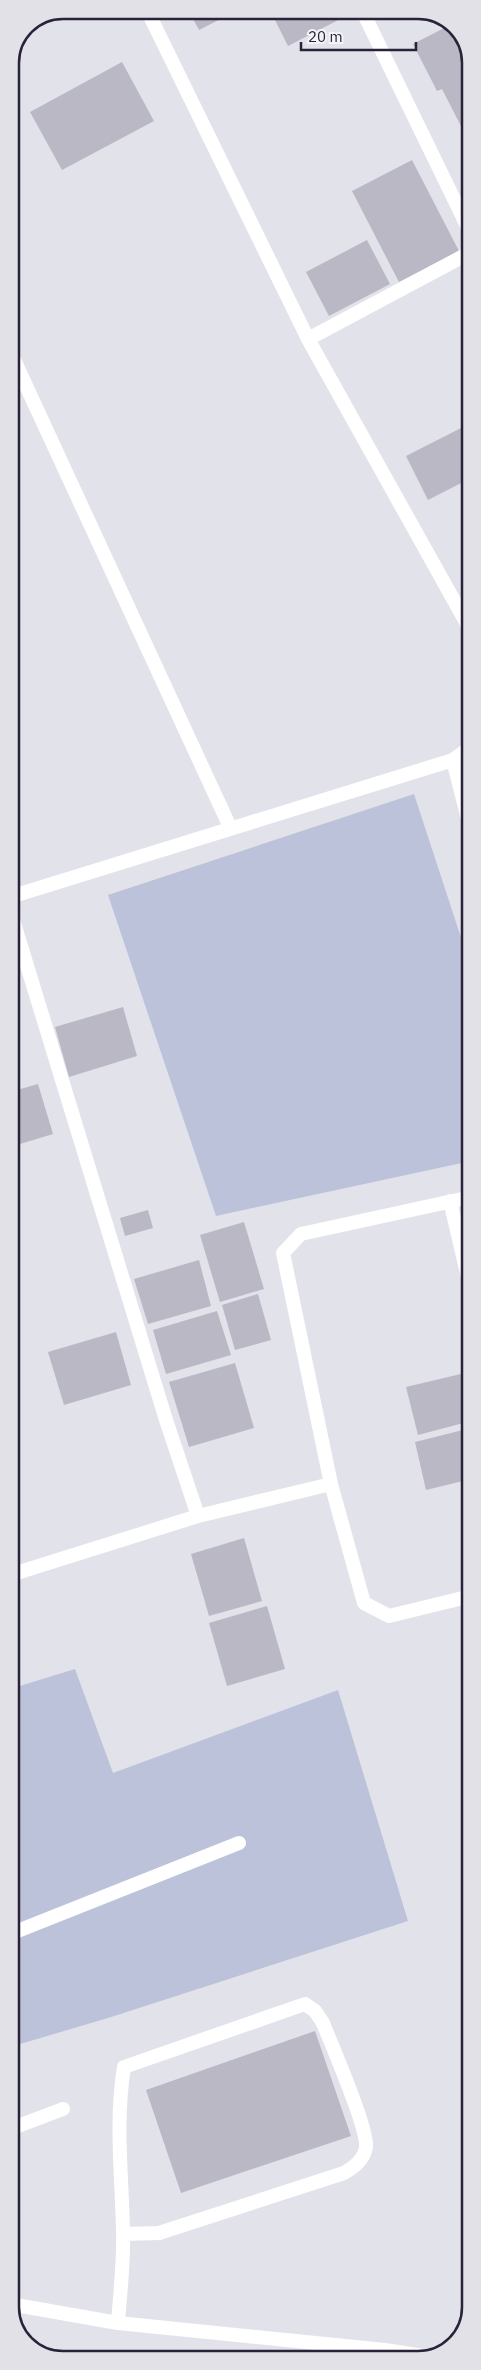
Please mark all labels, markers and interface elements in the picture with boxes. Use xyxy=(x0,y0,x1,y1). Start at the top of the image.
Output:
scale bar xyxy=(301,20,416,52)
text: 20 m xyxy=(308,27,343,46)

